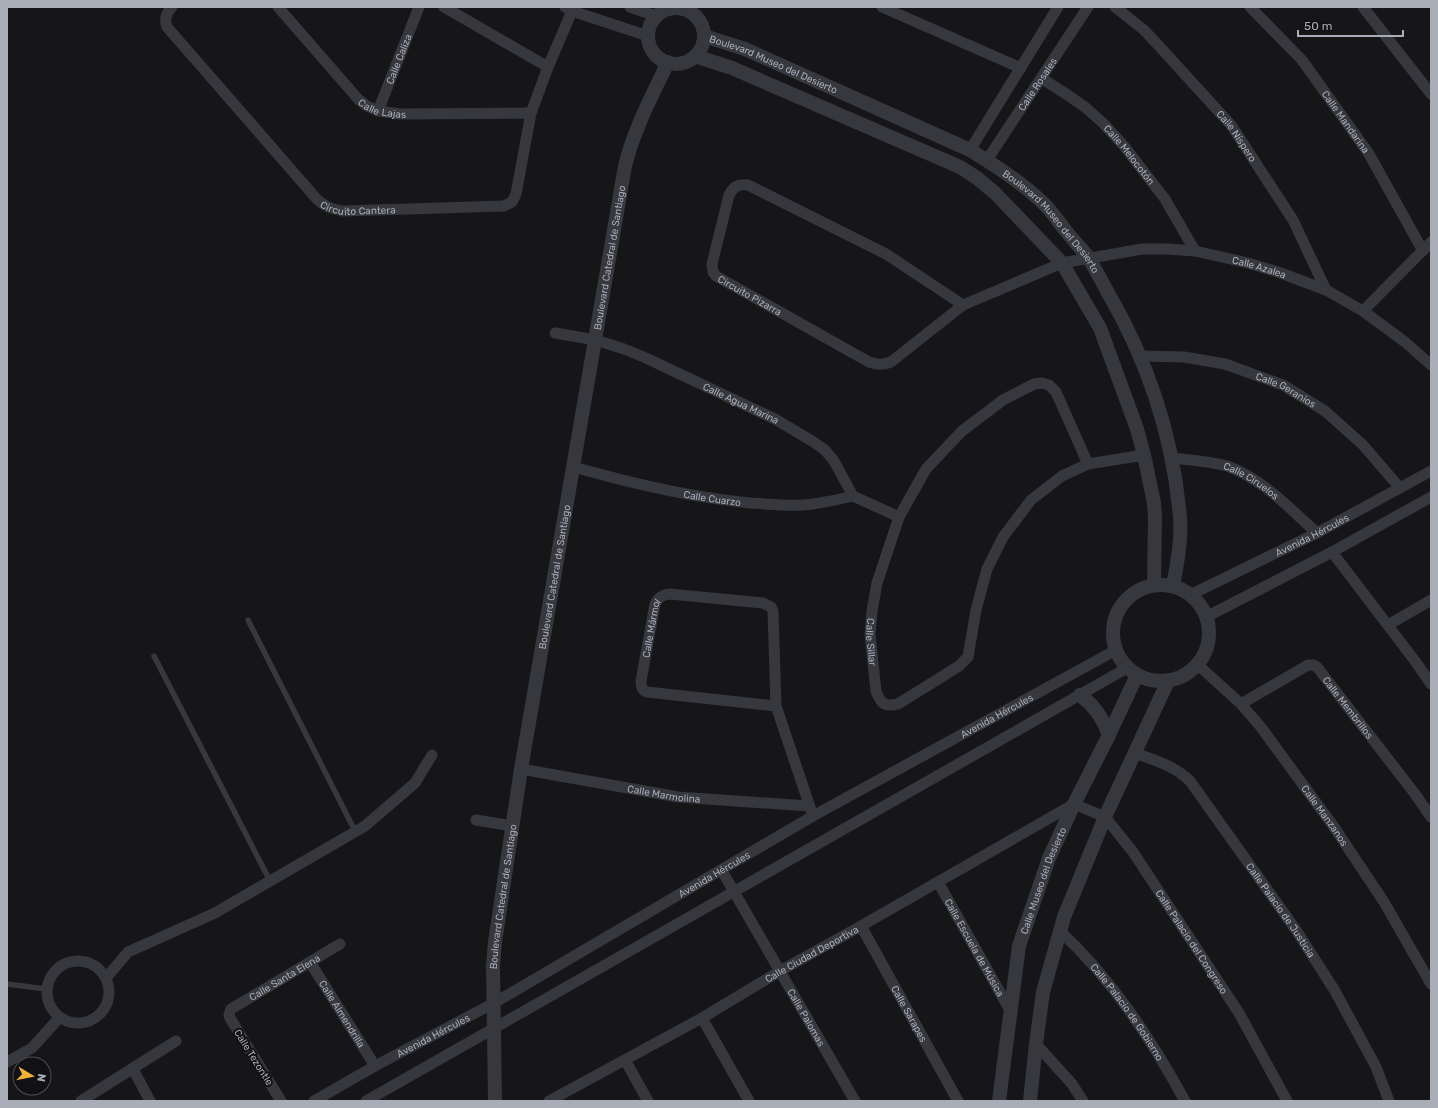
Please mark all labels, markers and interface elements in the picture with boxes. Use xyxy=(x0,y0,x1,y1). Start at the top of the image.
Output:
scale bar xyxy=(1298,12,1403,38)
text: 50 m xyxy=(1304,19,1332,33)
street label: Calle Caliza xyxy=(384,32,415,86)
street label: Boulevard Museo del Desierto xyxy=(708,33,839,97)
street label: Calle Rosales xyxy=(1016,56,1060,113)
street label: Calle Mandarina xyxy=(1319,89,1372,156)
street label: Calle Lajas xyxy=(355,97,406,121)
street label: Calle Níspero xyxy=(1214,108,1259,165)
street label: Calle Melocotón xyxy=(1101,123,1157,187)
street label: Boulevard Museo del Desierto xyxy=(1000,168,1101,276)
street label: Boulevard Catedral de Santiago xyxy=(592,184,629,331)
street label: Circuito Cantera xyxy=(318,199,396,218)
street label: Calle Azalea xyxy=(1231,255,1288,282)
street label: Circuito Pizarra xyxy=(715,273,784,319)
street label: Calle Geranios xyxy=(1254,371,1318,411)
street label: Calle Agua Marina xyxy=(701,381,781,427)
street label: Calle Ciruelos xyxy=(1222,460,1281,503)
street label: Calle Cuarzo xyxy=(683,489,742,509)
street label: Boulevard Catedral de Santiago xyxy=(537,504,574,650)
street label: Avenida Hércules xyxy=(1274,512,1351,559)
street label: Calle Mármol xyxy=(640,597,664,659)
street label: Calle Sillar xyxy=(863,618,878,667)
street label: Calle Membrillos xyxy=(1320,674,1375,742)
street label: Avenida Hércules xyxy=(959,692,1035,741)
street label: Calle Marmolina xyxy=(626,783,701,806)
street label: Calle Manzanos xyxy=(1298,783,1350,849)
street label: Boulevard Catedral de Santiago xyxy=(488,823,520,970)
street label: Calle Museo del Desierto xyxy=(1018,825,1070,936)
street label: Avenida Hércules xyxy=(677,849,752,901)
street label: Calle Palacio de Justicia xyxy=(1243,861,1317,960)
street label: Calle Palacio del Congreso xyxy=(1153,888,1230,997)
street label: Calle Escuela de Música xyxy=(942,897,1006,999)
street label: Calle Ciudad Deportiva xyxy=(763,924,861,986)
street label: Calle Santa Elena xyxy=(247,952,322,1004)
street label: Calle Palacio de Gobierno xyxy=(1087,961,1166,1064)
street label: Calle Almendrilla xyxy=(316,978,367,1050)
street label: Calle Sarapes xyxy=(888,984,929,1044)
street label: Calle Palomas xyxy=(784,987,827,1049)
street label: Avenida Hércules xyxy=(395,1012,472,1060)
street label: Calle Tezontle xyxy=(231,1027,275,1088)
north arrow xyxy=(12,1056,52,1096)
text: N xyxy=(34,1073,48,1083)

